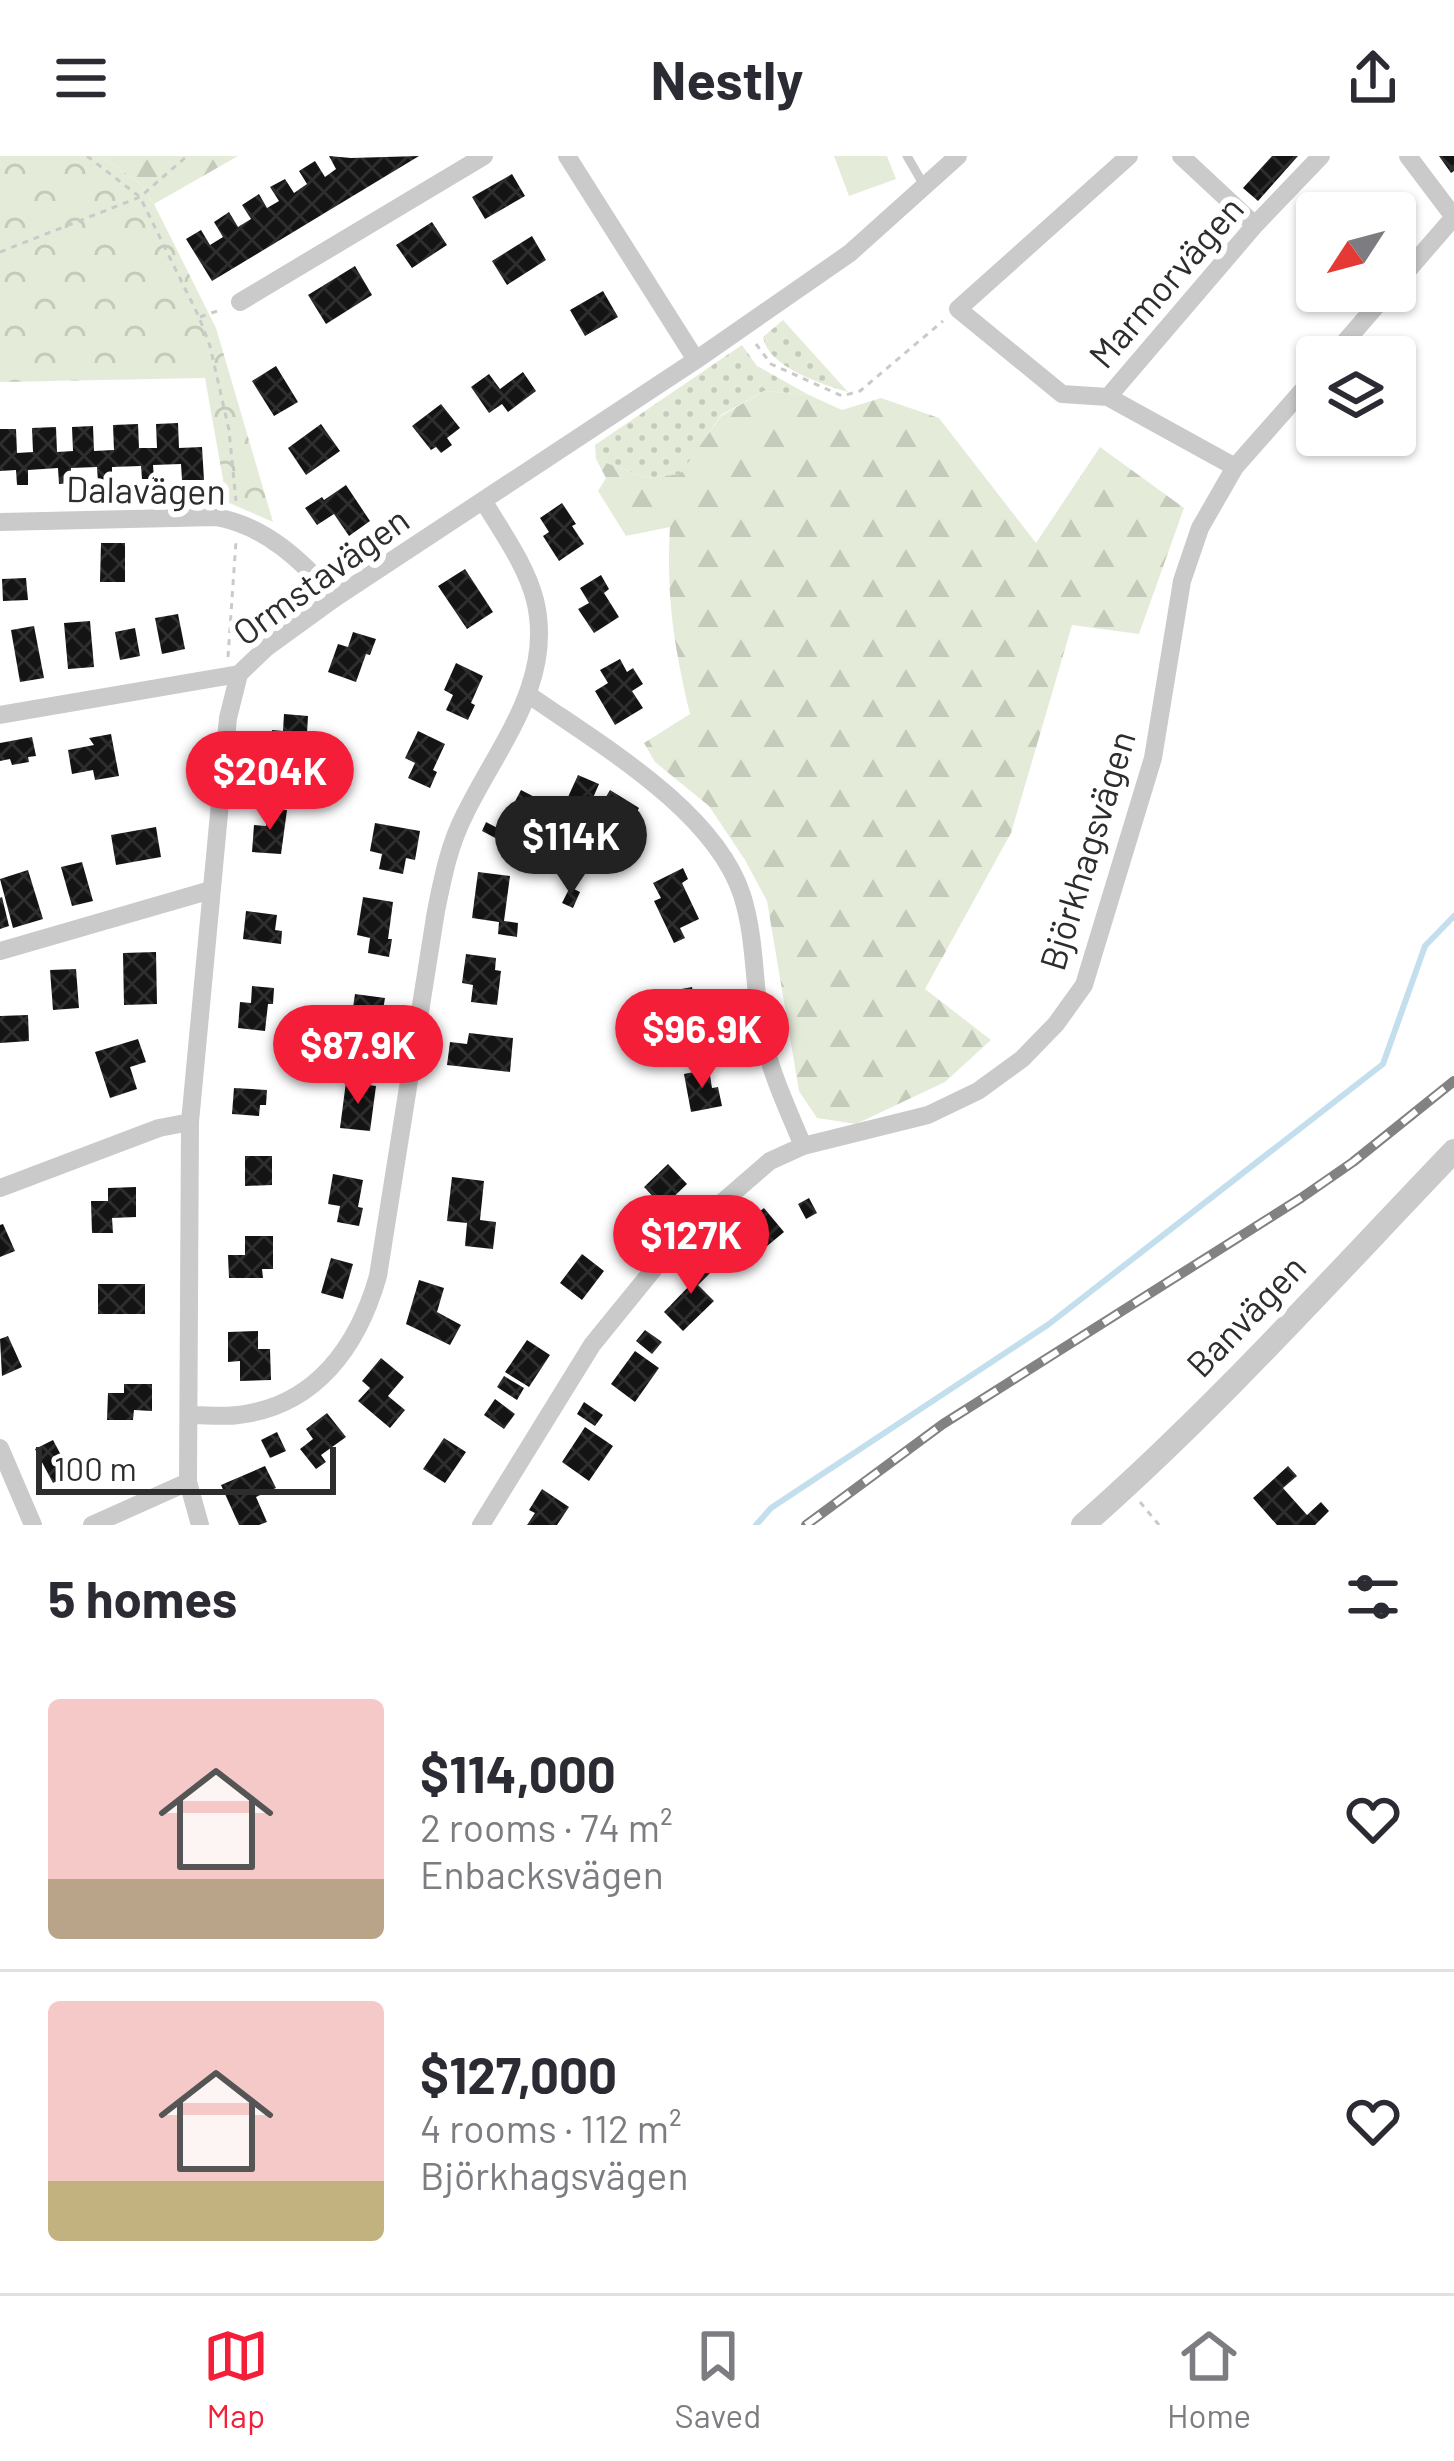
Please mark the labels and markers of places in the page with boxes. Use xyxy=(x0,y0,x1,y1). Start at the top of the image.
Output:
pin: $204K xyxy=(186,731,354,833)
pin: $114K xyxy=(487,796,655,898)
pin: $96.9K xyxy=(604,989,800,1091)
pin: $87.9K xyxy=(260,1005,456,1107)
pin: $127K xyxy=(607,1195,775,1297)

